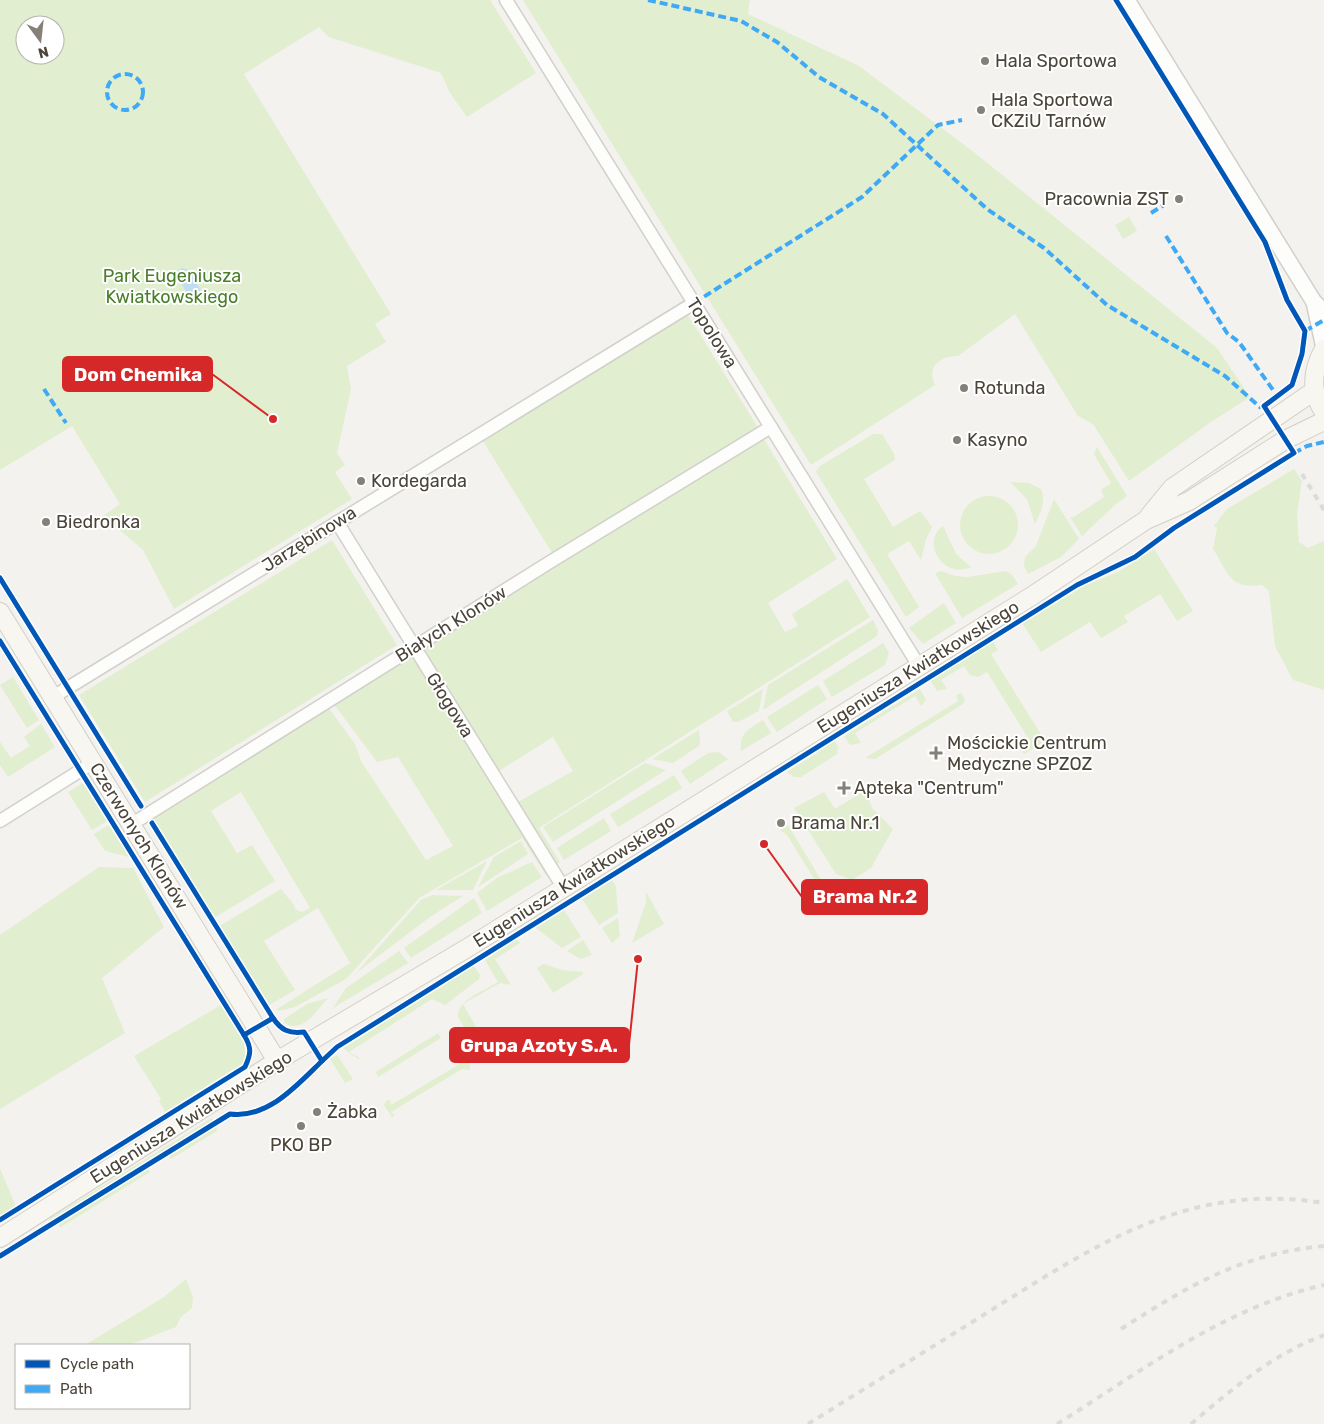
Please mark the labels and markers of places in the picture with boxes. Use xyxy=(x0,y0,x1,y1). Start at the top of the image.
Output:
place label: Hala Sportowa xyxy=(995,50,1117,72)
marker: Hala Sportowa xyxy=(979,55,991,67)
place label: Hala Sportowa CKZiU Tarnów xyxy=(991,89,1113,132)
marker: Hala Sportowa CKZiU Tarnów xyxy=(975,104,987,116)
place label: Pracownia ZST xyxy=(1044,188,1169,210)
marker: Pracownia ZST xyxy=(1173,193,1185,205)
callout: Dom Chemika xyxy=(63,357,212,391)
place label: Rotunda xyxy=(974,377,1045,399)
marker: Rotunda xyxy=(958,382,970,394)
place label: Kasyno xyxy=(967,429,1028,451)
marker: Kasyno xyxy=(951,434,963,446)
place label: Kordegarda xyxy=(371,470,467,492)
marker: Kordegarda xyxy=(355,475,367,487)
place label: Biedronka xyxy=(56,511,140,533)
marker: Biedronka xyxy=(40,516,52,528)
place label: Mościckie Centrum Medyczne SPZOZ xyxy=(947,732,1107,775)
marker: Mościckie Centrum Medyczne SPZOZ xyxy=(929,746,943,760)
place label: Apteka "Centrum" xyxy=(854,777,1004,799)
marker: Apteka "Centrum" xyxy=(838,782,850,794)
place label: Brama Nr.1 xyxy=(791,812,879,834)
marker: Brama Nr.1 xyxy=(775,817,787,829)
callout: Brama Nr.2 xyxy=(802,880,927,914)
callout: Grupa Azoty S.A. xyxy=(450,1028,629,1062)
place label: Żabka xyxy=(327,1101,378,1123)
marker: Żabka xyxy=(311,1106,323,1118)
marker: PKO BP xyxy=(295,1120,307,1132)
place label: PKO BP xyxy=(270,1134,332,1156)

